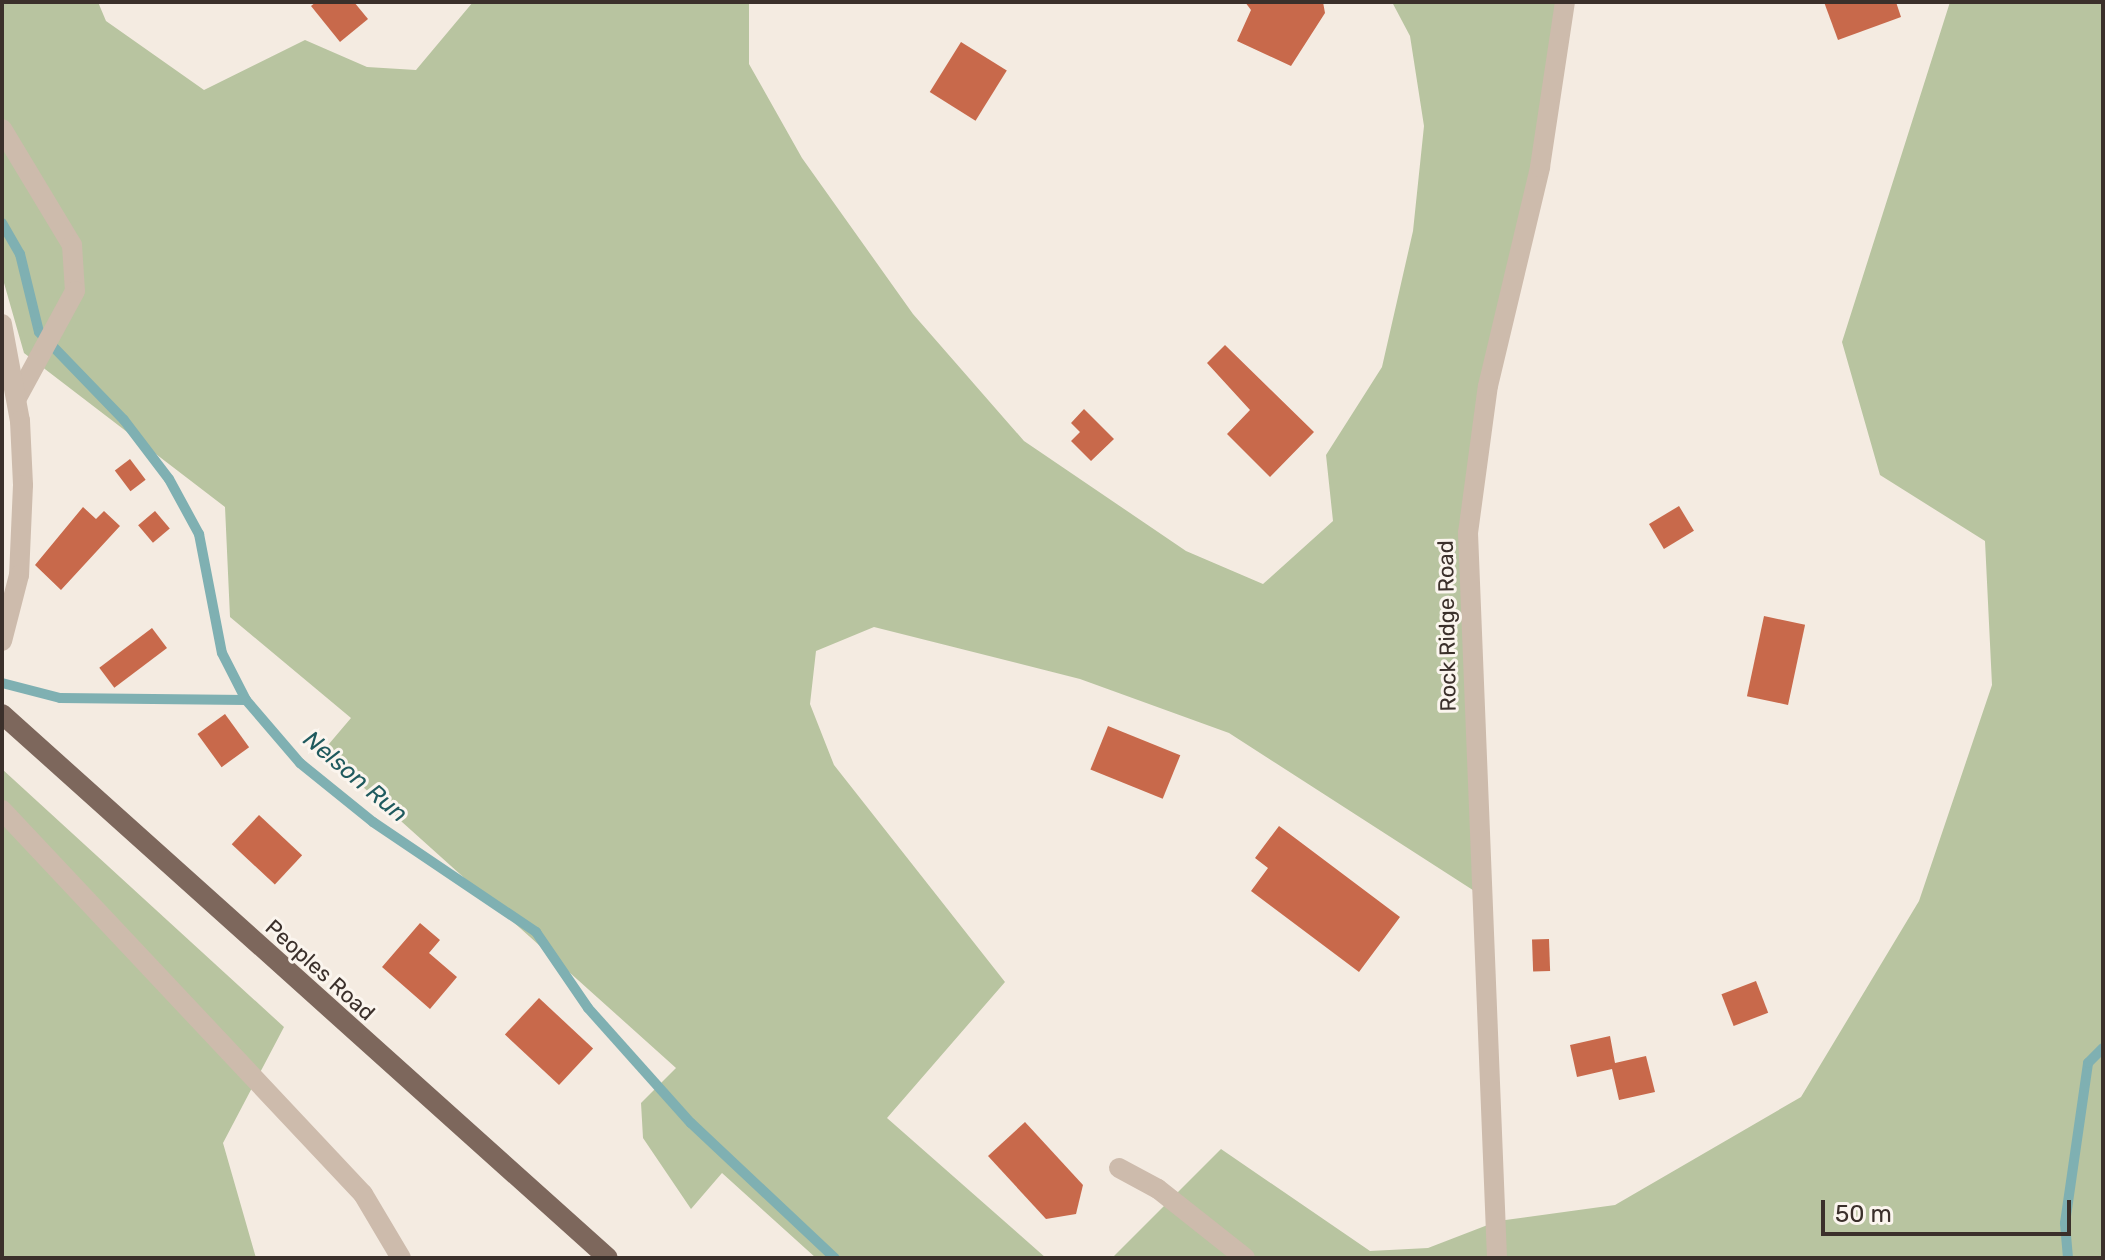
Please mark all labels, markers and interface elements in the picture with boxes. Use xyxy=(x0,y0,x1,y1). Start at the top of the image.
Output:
street label: Rock Ridge Road xyxy=(1432,540,1462,712)
water label: Nelson Run xyxy=(297,725,413,829)
street label: Peoples Road xyxy=(260,914,380,1026)
scale bar xyxy=(1825,1184,2075,1234)
text: 50 m xyxy=(1835,1200,1892,1228)

